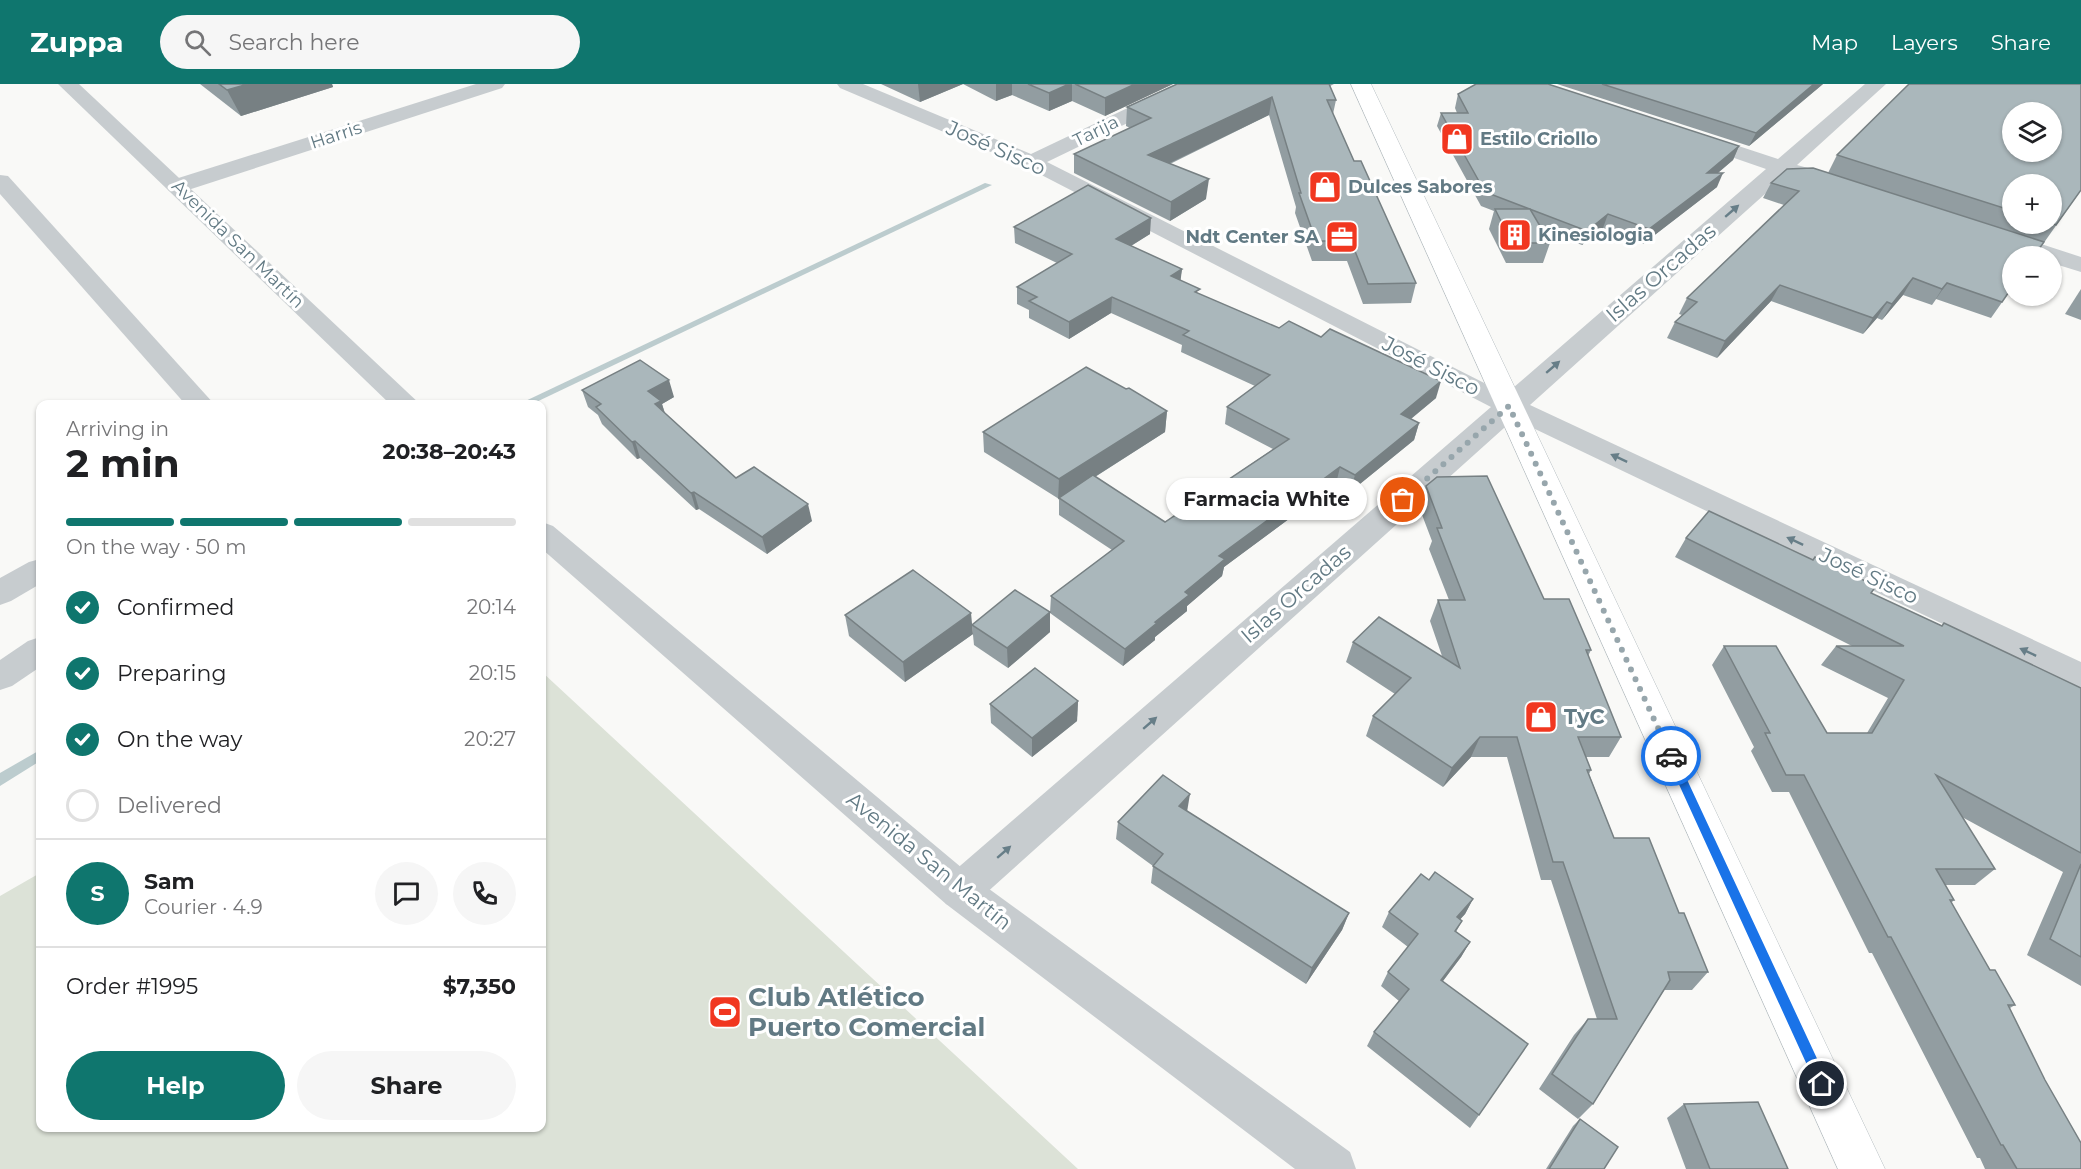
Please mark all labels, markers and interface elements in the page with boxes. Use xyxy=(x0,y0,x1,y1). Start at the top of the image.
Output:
search box xyxy=(160,15,580,69)
text: Zuppa xyxy=(30,25,124,59)
icon: search xyxy=(181,26,214,59)
text: Search here xyxy=(229,29,359,56)
text: Map xyxy=(1811,30,1858,55)
text: Layers xyxy=(1891,30,1958,55)
text: Share xyxy=(1991,30,2051,55)
map controls xyxy=(2002,102,2062,306)
button: layers xyxy=(2002,102,2062,162)
street label: Tarija xyxy=(1070,111,1122,151)
street label: José Sisco xyxy=(942,114,1050,180)
street label: Harris xyxy=(307,116,365,154)
shop icon: Estilo Criollo xyxy=(1439,121,1475,157)
place label: Estilo Criollo xyxy=(1480,128,1598,150)
shop icon: Dulces Sabores xyxy=(1307,169,1343,205)
button: + xyxy=(2002,174,2062,234)
street label: Avenida San Martín xyxy=(167,175,309,313)
place label: Dulces Sabores xyxy=(1348,176,1493,198)
one-way arrow xyxy=(1724,204,1739,218)
building icon: Kinesiologia xyxy=(1497,217,1533,253)
street label: Islas Orcadas xyxy=(1601,218,1721,327)
office icon: Ndt Center SA xyxy=(1324,219,1360,255)
place label: Kinesiologia xyxy=(1538,224,1654,246)
place label: Ndt Center SA xyxy=(1186,226,1319,248)
button: − xyxy=(2002,246,2062,306)
street label: José Sisco xyxy=(1378,330,1484,401)
one-way arrow xyxy=(1545,361,1560,374)
text: Arriving in xyxy=(66,417,169,441)
text: 20:38–20:43 xyxy=(382,438,516,465)
text: 2 min xyxy=(66,439,180,487)
one-way arrow xyxy=(1610,453,1627,462)
pin xyxy=(1377,474,1428,525)
callout: Farmacia White xyxy=(1166,479,1367,521)
icon: bag xyxy=(1386,483,1419,516)
text: Farmacia White xyxy=(1183,487,1350,511)
text: On the way · 50 m xyxy=(66,535,246,559)
one-way arrow xyxy=(1787,537,1804,546)
street label: Islas Orcadas xyxy=(1236,539,1356,648)
street label: José Sisco xyxy=(1815,541,1922,609)
icon: check xyxy=(66,591,99,624)
text: Confirmed xyxy=(117,594,234,621)
text: 20:14 xyxy=(467,595,516,619)
one-way arrow xyxy=(2020,647,2037,656)
icon: check xyxy=(66,657,99,690)
text: Preparing xyxy=(117,660,226,687)
text: 20:15 xyxy=(469,661,516,685)
shop icon: TyC xyxy=(1523,699,1559,735)
place label: TyC xyxy=(1564,704,1605,729)
one-way arrow xyxy=(1142,717,1157,730)
icon: check xyxy=(66,723,99,756)
text: On the way xyxy=(117,726,242,753)
courier xyxy=(1641,726,1701,786)
text: 20:27 xyxy=(464,727,516,751)
icon: car xyxy=(1655,740,1688,773)
street label: Avenida San Martín xyxy=(842,786,1017,935)
text: Delivered xyxy=(117,792,222,819)
one-way arrow xyxy=(996,846,1012,859)
button: chat xyxy=(375,862,438,925)
button: phone xyxy=(453,862,516,925)
text: Sam xyxy=(144,868,195,895)
text: S xyxy=(90,880,105,907)
text: Courier · 4.9 xyxy=(144,895,263,919)
text: Order #1995 xyxy=(66,973,198,1000)
text: $7,350 xyxy=(443,973,516,1000)
place label: Club Atlético Puerto Comercial xyxy=(748,981,985,1043)
sports icon: Club Atlético Puerto Comercial xyxy=(707,994,743,1030)
button: Help xyxy=(66,1051,285,1120)
button: Share xyxy=(297,1051,516,1120)
pin xyxy=(1796,1058,1847,1109)
icon: home xyxy=(1805,1067,1838,1100)

